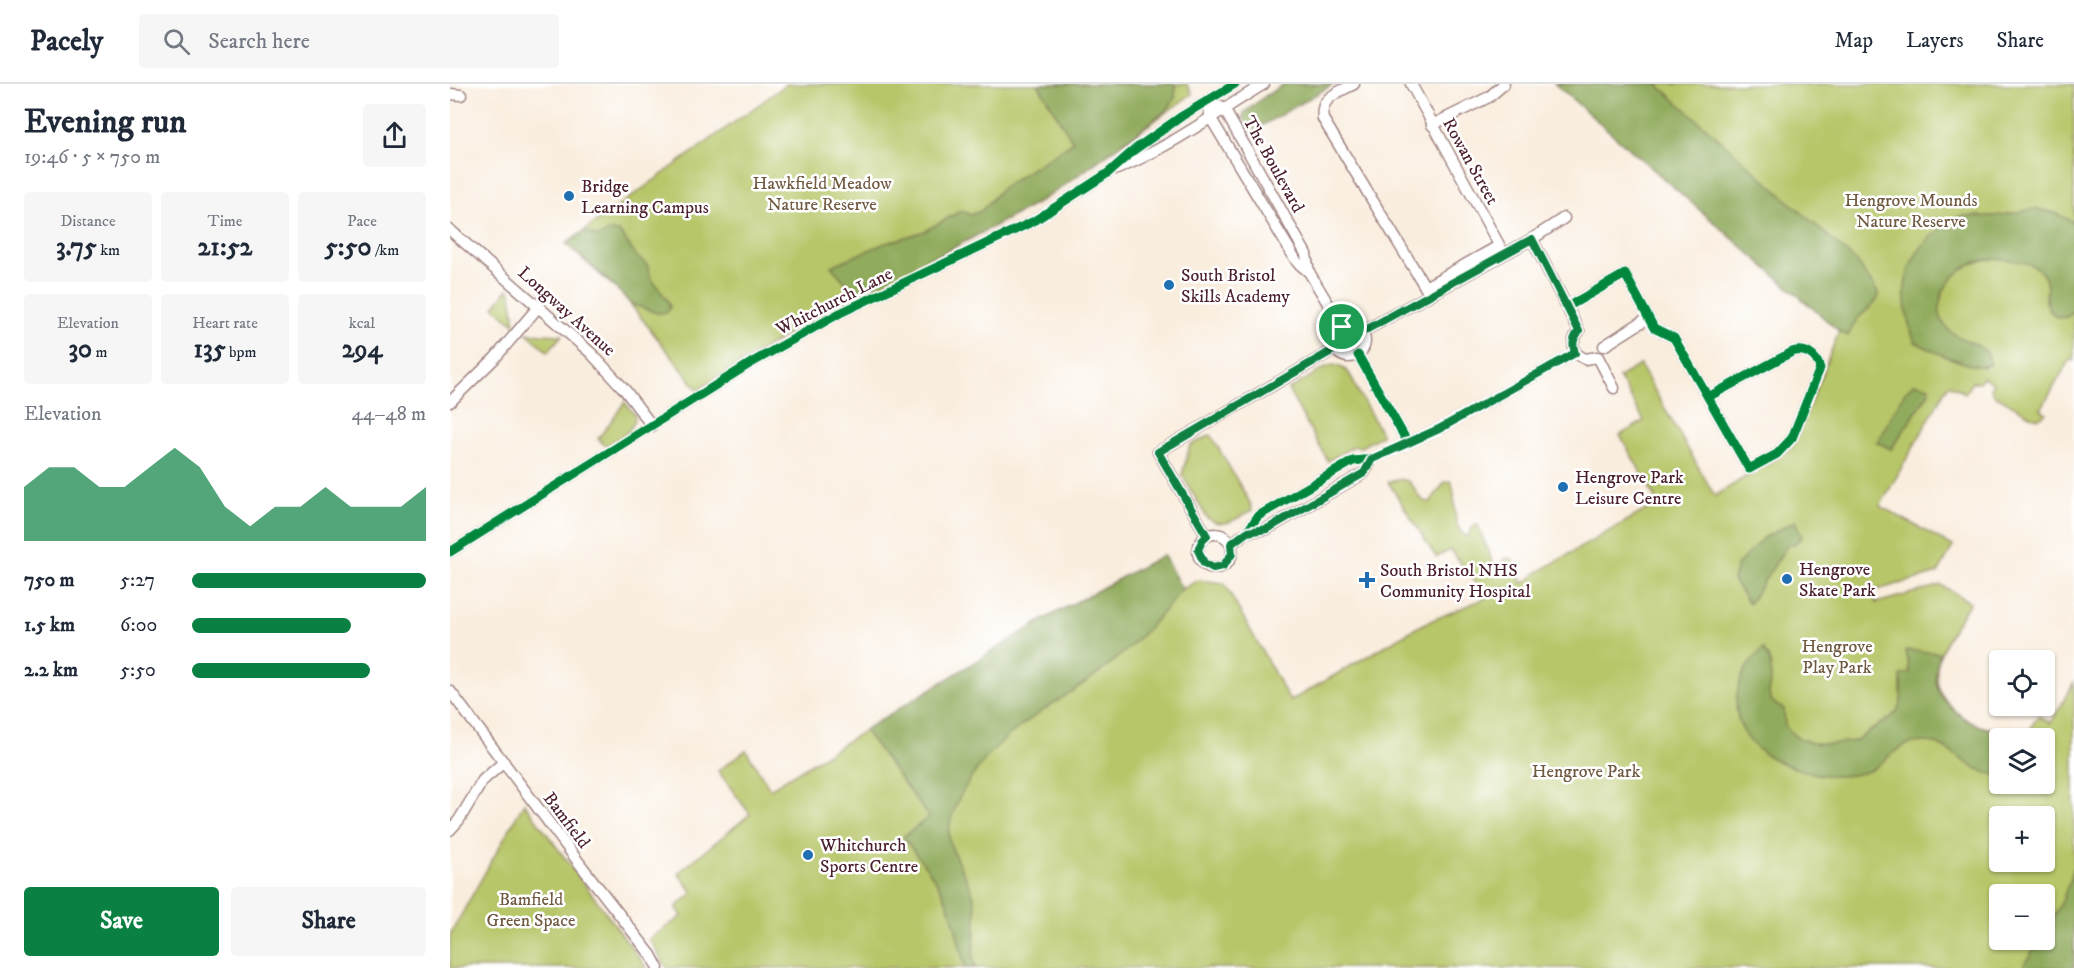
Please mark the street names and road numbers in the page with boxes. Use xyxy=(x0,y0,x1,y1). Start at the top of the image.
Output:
street label: The Boulevard xyxy=(1238,112,1309,217)
street label: Rowan Street xyxy=(1437,114,1503,209)
street label: Longway Avenue xyxy=(513,262,620,361)
street label: Whitchurch Lane xyxy=(772,263,896,341)
street label: Bamfield xyxy=(538,788,594,853)

